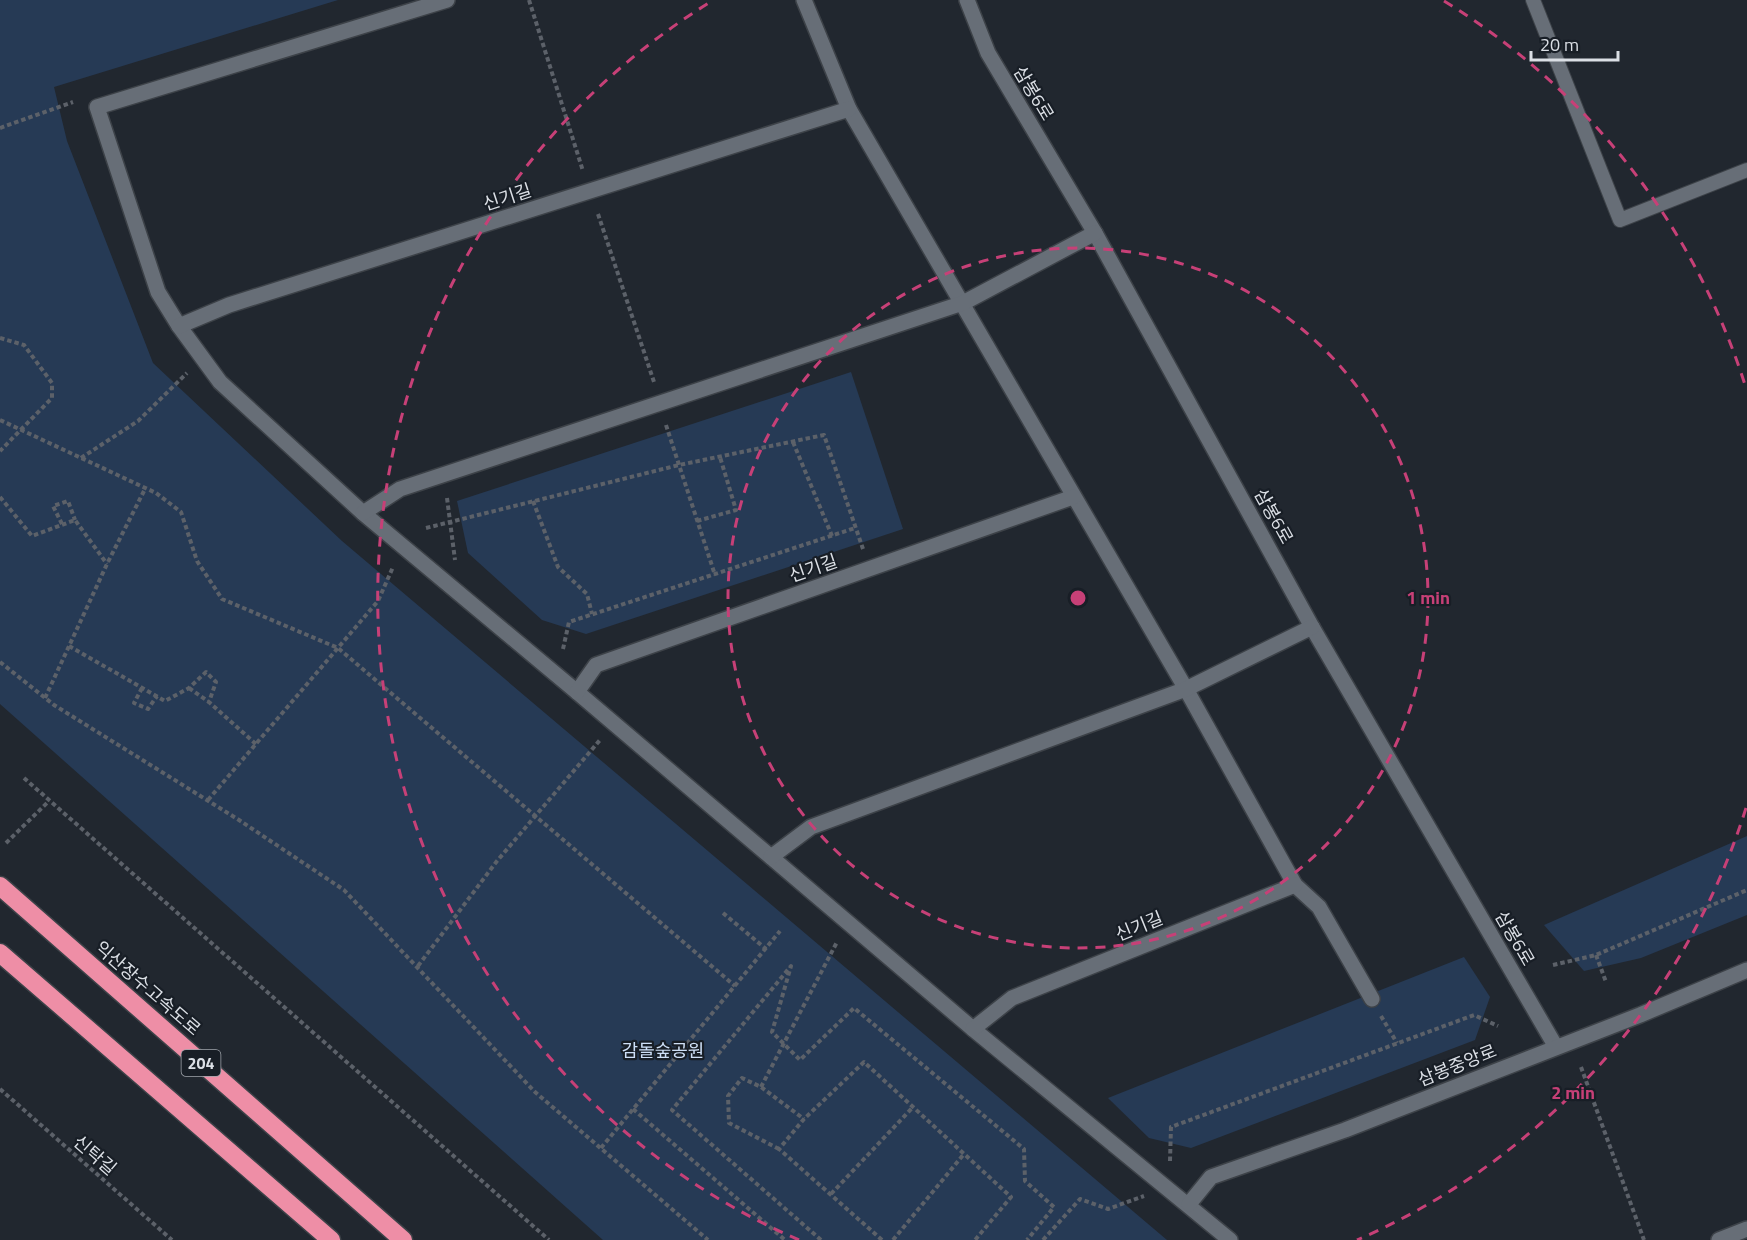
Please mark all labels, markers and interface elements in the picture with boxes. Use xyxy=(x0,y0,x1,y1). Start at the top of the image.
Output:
scale bar xyxy=(1531,24,1618,62)
text: 20 m xyxy=(1540,31,1579,58)
street label: 삼봉6로 xyxy=(1007,60,1061,126)
street label: 신기길 xyxy=(479,176,535,218)
street label: 삼봉6로 xyxy=(1248,483,1300,549)
street label: 신기길 xyxy=(785,547,841,589)
text: 1 min xyxy=(1406,584,1450,611)
centre of rings xyxy=(1068,588,1088,608)
street label: 신기길 xyxy=(1111,904,1167,948)
street label: 삼봉6로 xyxy=(1488,905,1542,971)
street label: 익산장수고속도로 xyxy=(89,934,207,1042)
park label: 감돌숲공원 xyxy=(622,1037,704,1064)
street label: 삼봉중앙로 xyxy=(1414,1037,1500,1093)
road number: 204 xyxy=(182,1050,220,1076)
text: 2 min xyxy=(1551,1079,1595,1106)
street label: 신탁길 xyxy=(67,1129,123,1181)

